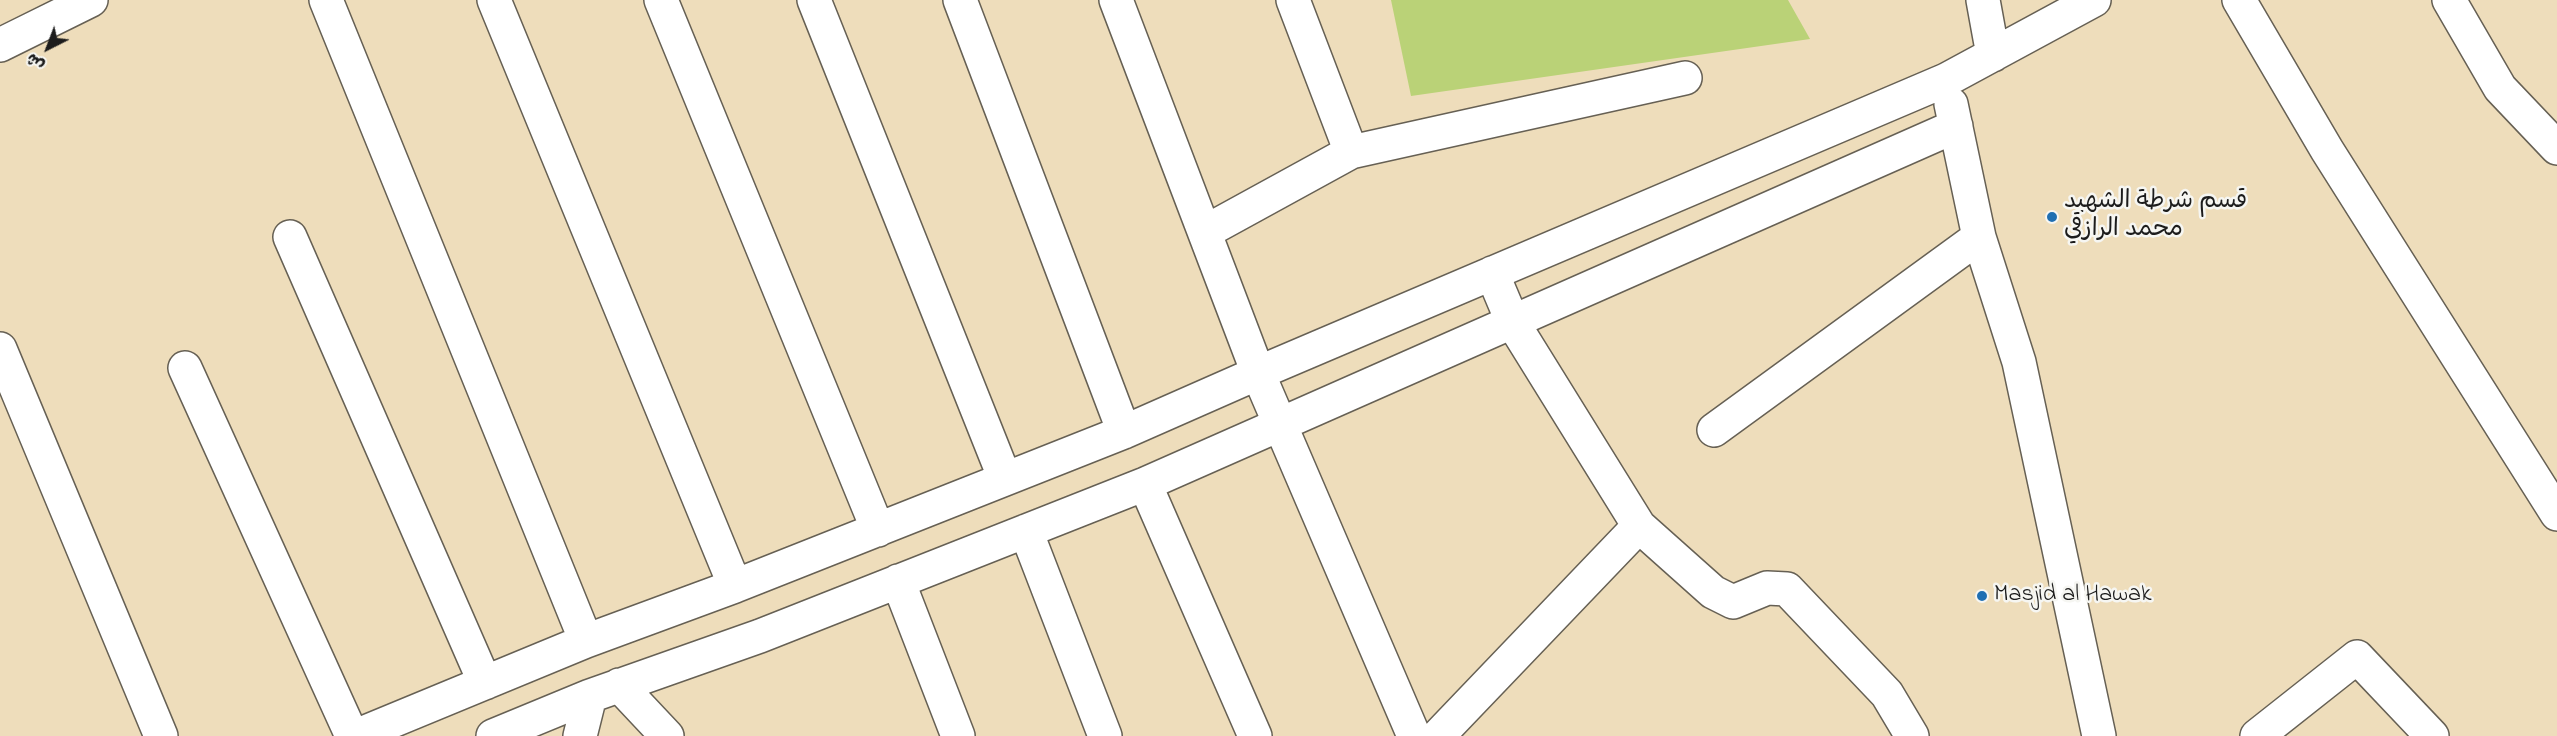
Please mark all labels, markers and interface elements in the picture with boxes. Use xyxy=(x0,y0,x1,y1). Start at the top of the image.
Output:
north arrow xyxy=(18,18,78,78)
text: ش xyxy=(21,47,51,76)
place label: قسم شرطة الشهيد محمد الرازقي xyxy=(2064,189,2247,245)
marker: قسم شرطة الشهيد محمد الرازقي xyxy=(2045,210,2059,224)
place label: Masjid al Hawak xyxy=(1994,582,2151,610)
marker: Masjid al Hawak xyxy=(1975,589,1989,603)

